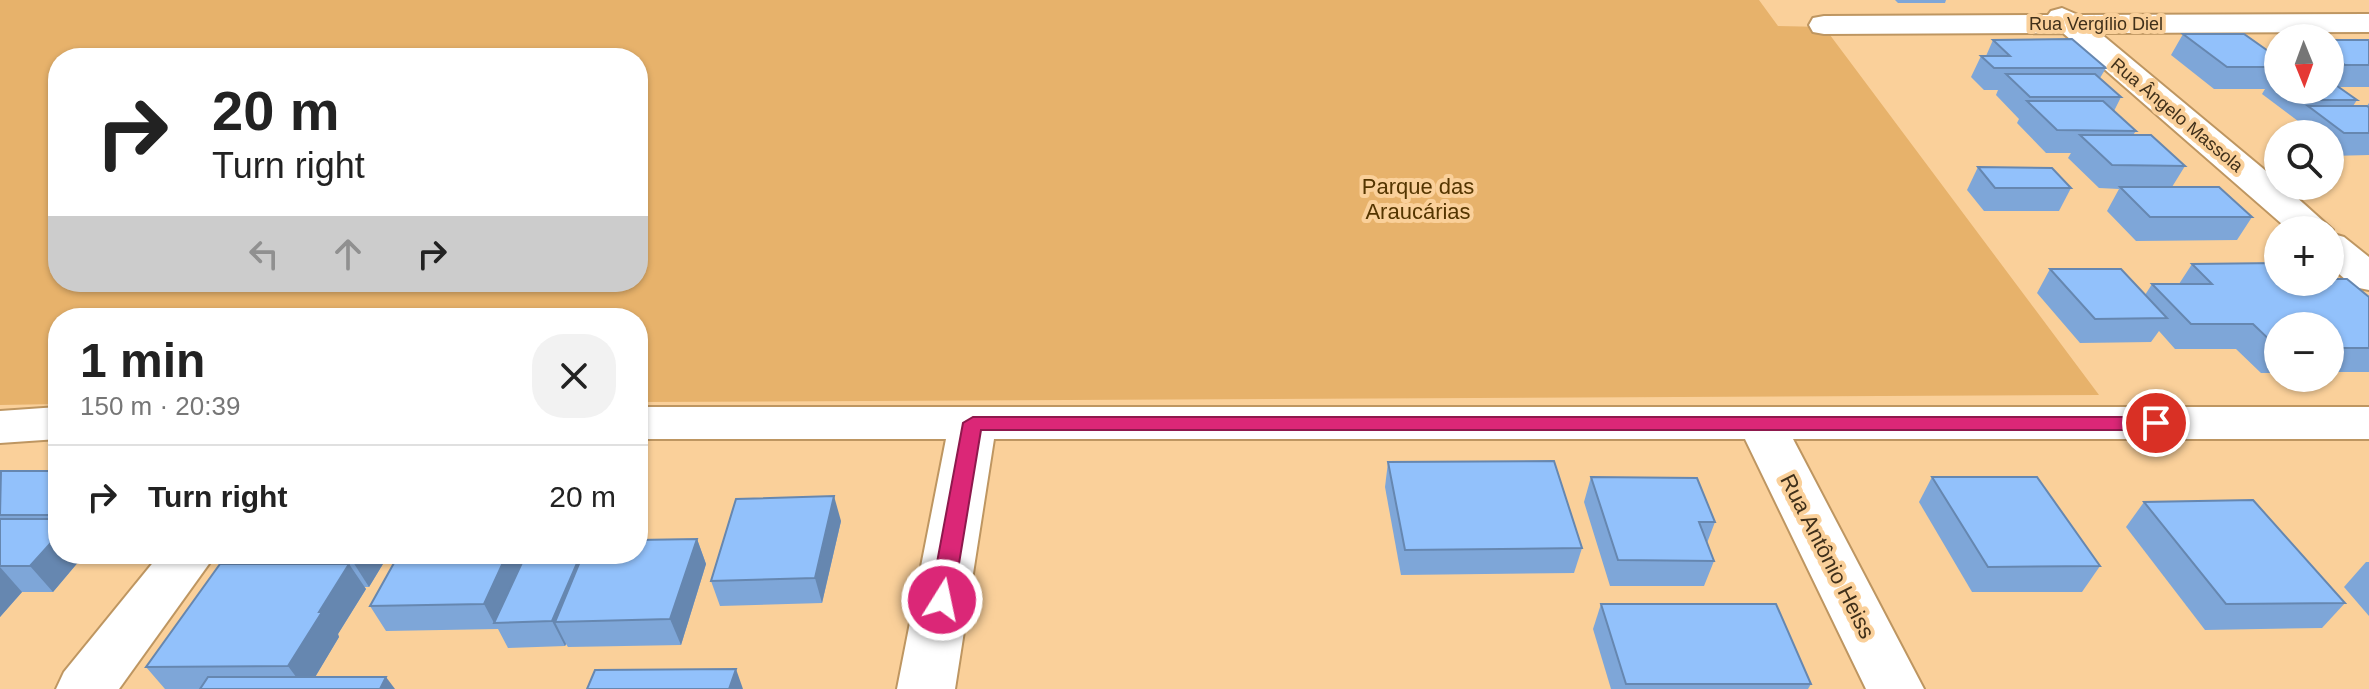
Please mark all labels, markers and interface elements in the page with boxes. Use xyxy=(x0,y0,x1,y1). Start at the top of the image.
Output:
street label: Rua Vergílio Diel xyxy=(2029,14,2163,34)
north arrow xyxy=(2264,24,2344,104)
map controls xyxy=(2264,24,2344,392)
street label: Rua Ângelo Massola xyxy=(2107,54,2248,177)
text: 20 m xyxy=(212,79,340,142)
icon: right xyxy=(80,80,184,184)
button: search xyxy=(2264,120,2344,200)
text: Turn right xyxy=(212,145,365,186)
park label: Parque das Araucárias xyxy=(1362,174,1474,224)
button: + xyxy=(2264,216,2344,296)
icon: left xyxy=(242,232,286,276)
icon: ahead xyxy=(326,232,370,276)
icon: right xyxy=(410,232,454,276)
button: − xyxy=(2264,312,2344,392)
text: 1 min xyxy=(80,334,205,387)
button: close xyxy=(532,334,616,418)
pin xyxy=(2122,389,2190,457)
text: 150 m · 20:39 xyxy=(80,391,240,421)
icon: arrive xyxy=(2134,401,2178,445)
street label: Rua Antônio Heiss xyxy=(1775,470,1880,643)
icon: right xyxy=(80,475,124,519)
text: Turn right xyxy=(148,480,287,513)
text: 20 m xyxy=(549,480,616,513)
position arrow xyxy=(900,558,984,642)

